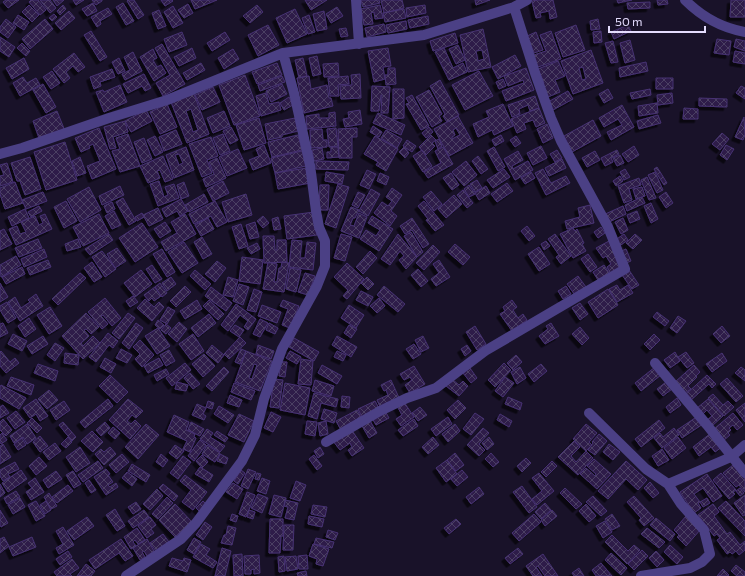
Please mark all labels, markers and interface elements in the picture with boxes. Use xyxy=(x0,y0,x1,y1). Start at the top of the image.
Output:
scale bar xyxy=(609,8,705,34)
text: 50 m xyxy=(615,14,643,28)

